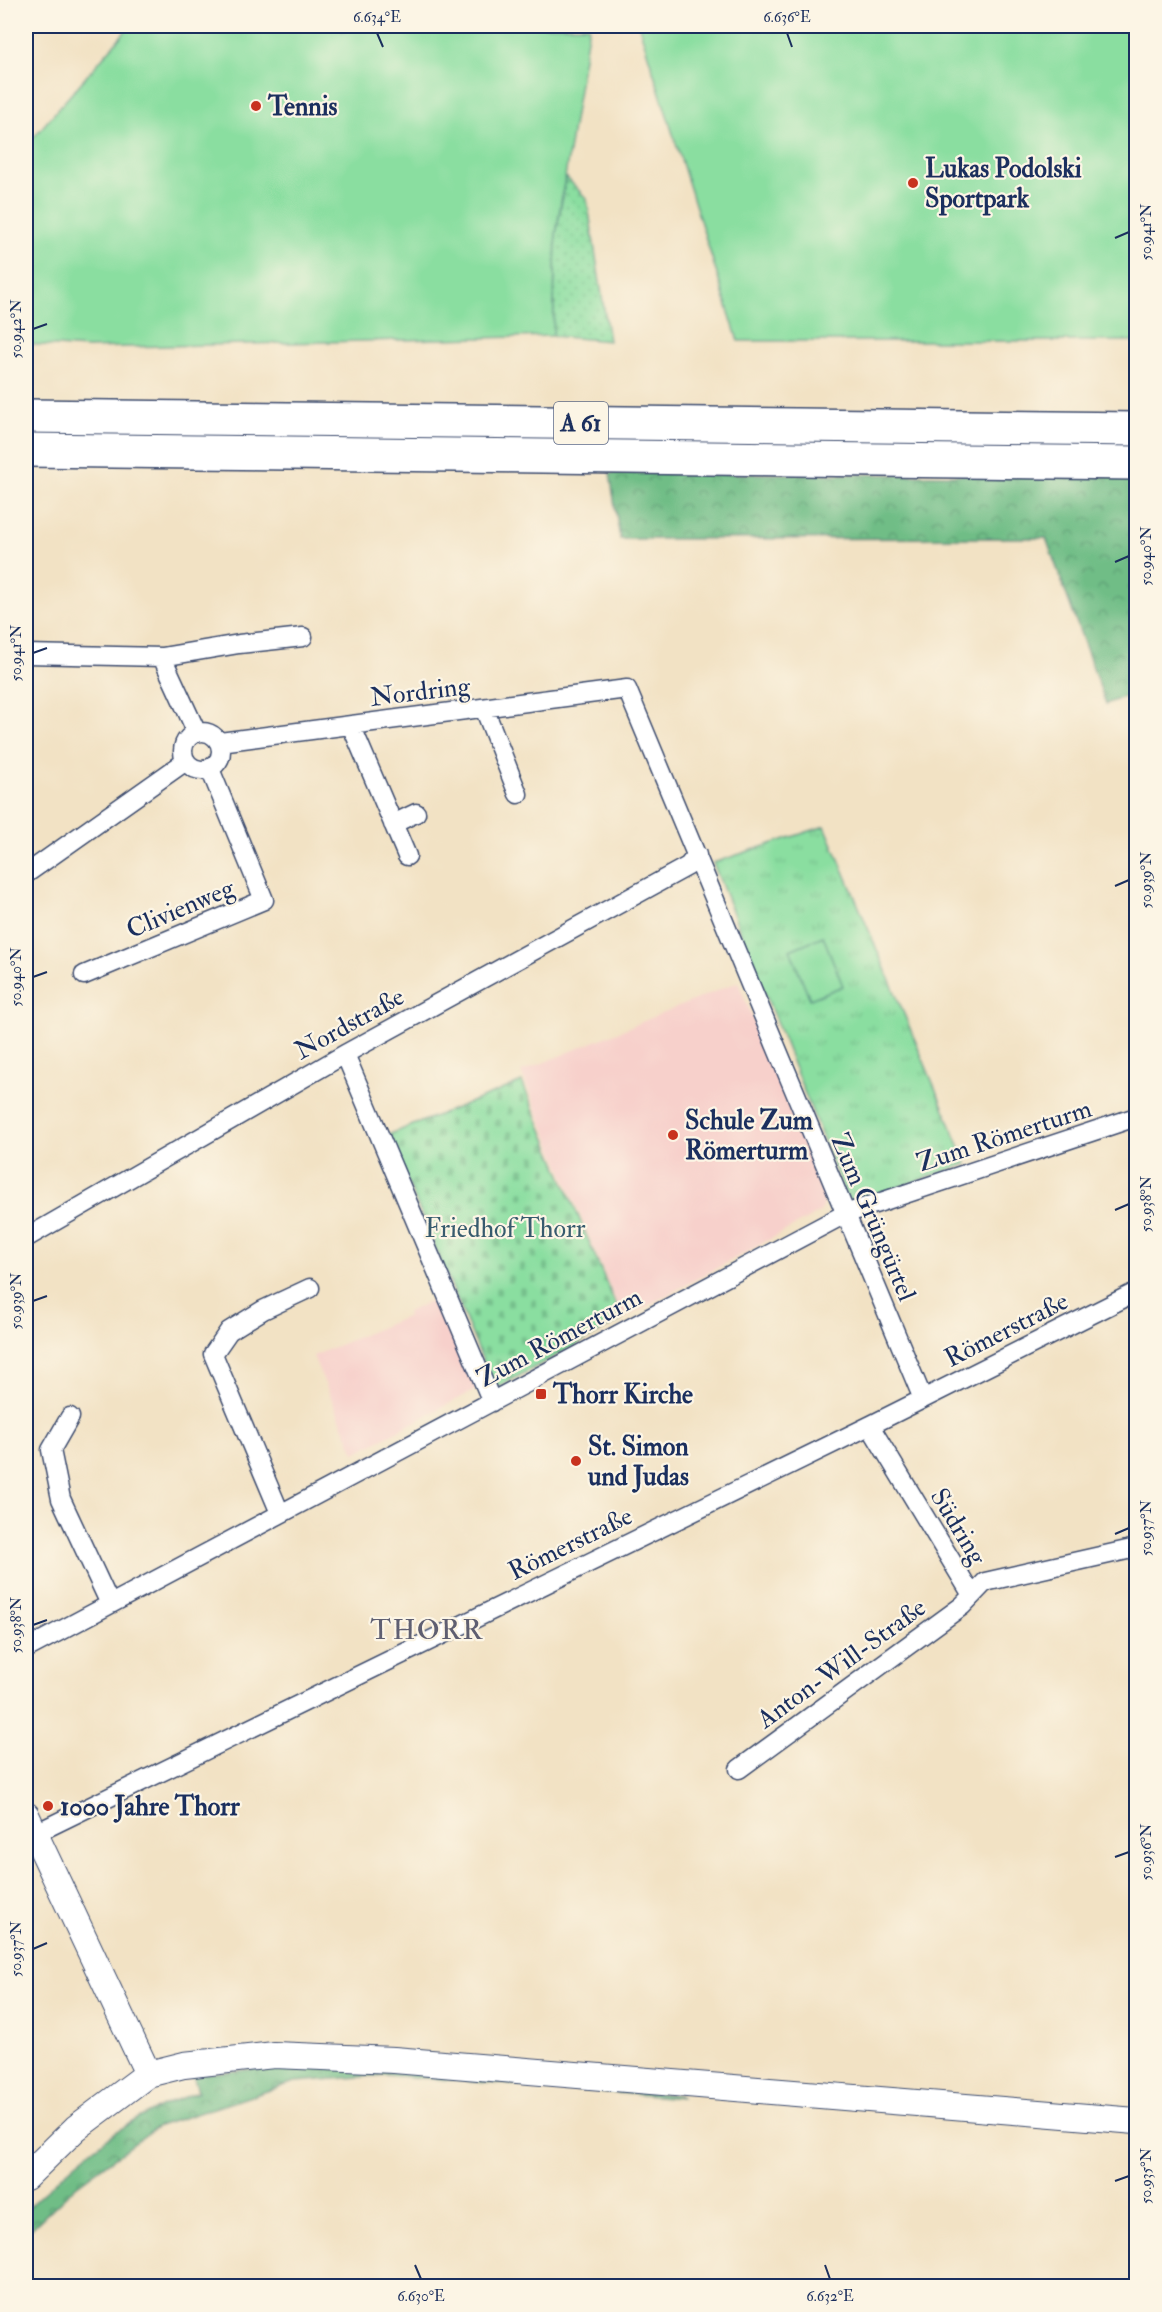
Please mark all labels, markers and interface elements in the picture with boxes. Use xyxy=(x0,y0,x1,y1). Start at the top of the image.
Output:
text: 6.634°E xyxy=(353,8,401,27)
text: 6.636°E xyxy=(763,8,811,27)
place label: Tennis xyxy=(267,91,338,123)
marker: Tennis xyxy=(249,99,263,113)
place label: Lukas Podolski Sportpark xyxy=(925,153,1082,216)
marker: Lukas Podolski Sportpark xyxy=(906,176,920,190)
text: 50.941°N xyxy=(1137,203,1156,260)
text: 50.942°N xyxy=(7,299,26,359)
road number: A 61 xyxy=(554,402,608,444)
text: 50.940°N xyxy=(1137,526,1156,586)
text: 50.941°N xyxy=(7,624,26,681)
street label: Nordring xyxy=(368,670,473,714)
text: 50.939°N xyxy=(1137,851,1156,908)
street label: Clivienweg xyxy=(122,871,240,946)
text: 50.940°N xyxy=(7,947,26,1007)
street label: Nordstraße xyxy=(289,981,410,1067)
street label: Zum Römerturm xyxy=(913,1093,1096,1179)
place label: Schule Zum Römerturm xyxy=(685,1105,814,1167)
marker: Schule Zum Römerturm xyxy=(666,1128,680,1142)
street label: Zum Grüngürtel xyxy=(823,1129,923,1306)
text: 50.938°N xyxy=(1137,1175,1156,1232)
park label: Friedhof Thorr xyxy=(425,1213,586,1245)
text: 50.939°N xyxy=(7,1272,26,1329)
street label: Zum Römerturm xyxy=(472,1281,647,1395)
street label: Römerstraße xyxy=(939,1285,1074,1375)
place label: Thorr Kirche xyxy=(552,1379,693,1411)
marker: Thorr Kirche xyxy=(534,1387,548,1401)
place label: St. Simon und Judas xyxy=(587,1431,689,1493)
marker: St. Simon und Judas xyxy=(569,1454,583,1468)
street label: Südring xyxy=(923,1483,994,1572)
text: 50.937°N xyxy=(1137,1499,1156,1556)
street label: Römerstraße xyxy=(503,1500,638,1588)
street label: Anton-Will-Straße xyxy=(750,1592,932,1736)
text: 50.938°N xyxy=(7,1596,26,1653)
district label: THORR xyxy=(370,1613,484,1648)
place label: 1000 Jahre Thorr xyxy=(60,1791,240,1823)
marker: 1000 Jahre Thorr xyxy=(41,1799,55,1813)
text: 50.936°N xyxy=(1137,1823,1156,1880)
text: 50.937°N xyxy=(7,1920,26,1977)
text: 50.935°N xyxy=(1137,2148,1156,2204)
text: 6.630°E xyxy=(397,2287,445,2306)
text: 6.632°E xyxy=(806,2287,854,2306)

